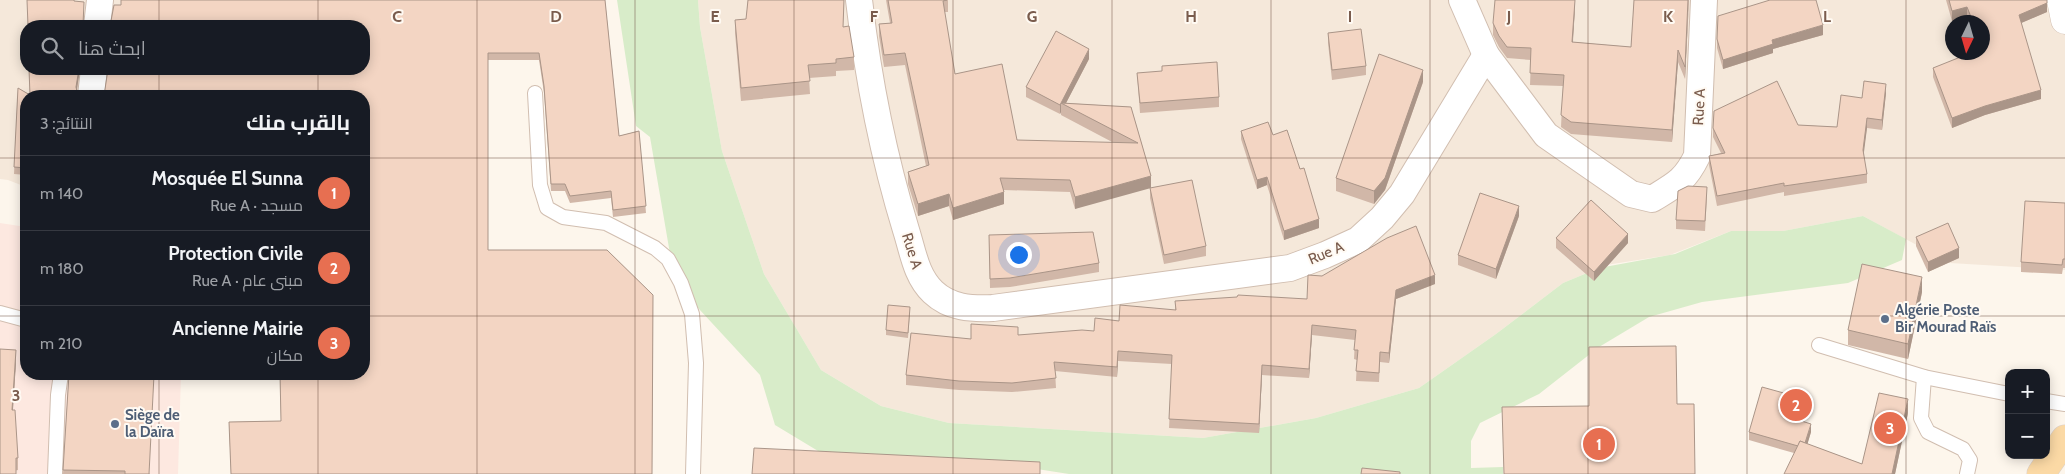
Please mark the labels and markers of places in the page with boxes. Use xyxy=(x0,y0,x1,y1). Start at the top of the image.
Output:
place label: Algérie Poste Bir Mourad Raïs xyxy=(1895,301,1996,336)
marker: Algérie Poste Bir Mourad Raïs xyxy=(1879,313,1891,325)
pin: 2 xyxy=(1780,386,1812,424)
place label: Siège de la Daïra xyxy=(125,406,180,441)
pin: 3 xyxy=(1874,409,1906,447)
marker: Siège de la Daïra xyxy=(109,418,121,430)
pin: 1 xyxy=(1583,425,1615,463)

